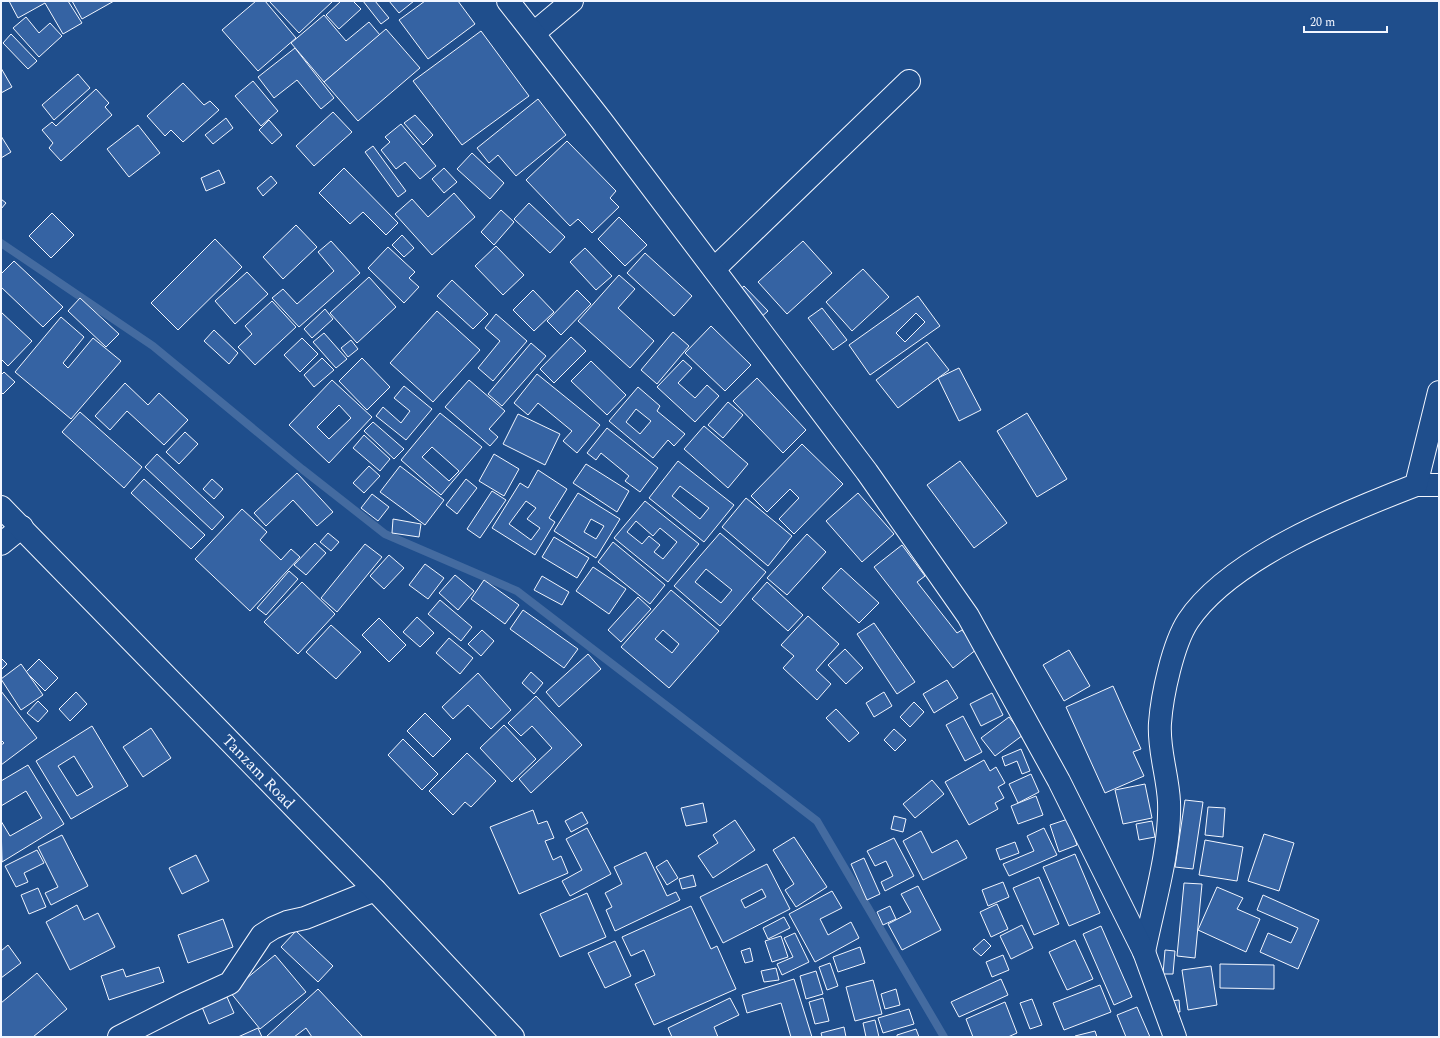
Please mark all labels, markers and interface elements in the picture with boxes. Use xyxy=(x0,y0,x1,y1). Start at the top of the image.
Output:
scale bar xyxy=(1304,8,1387,34)
text: 20 m xyxy=(1310,13,1335,32)
street label: Tanzam Road xyxy=(216,729,300,815)

